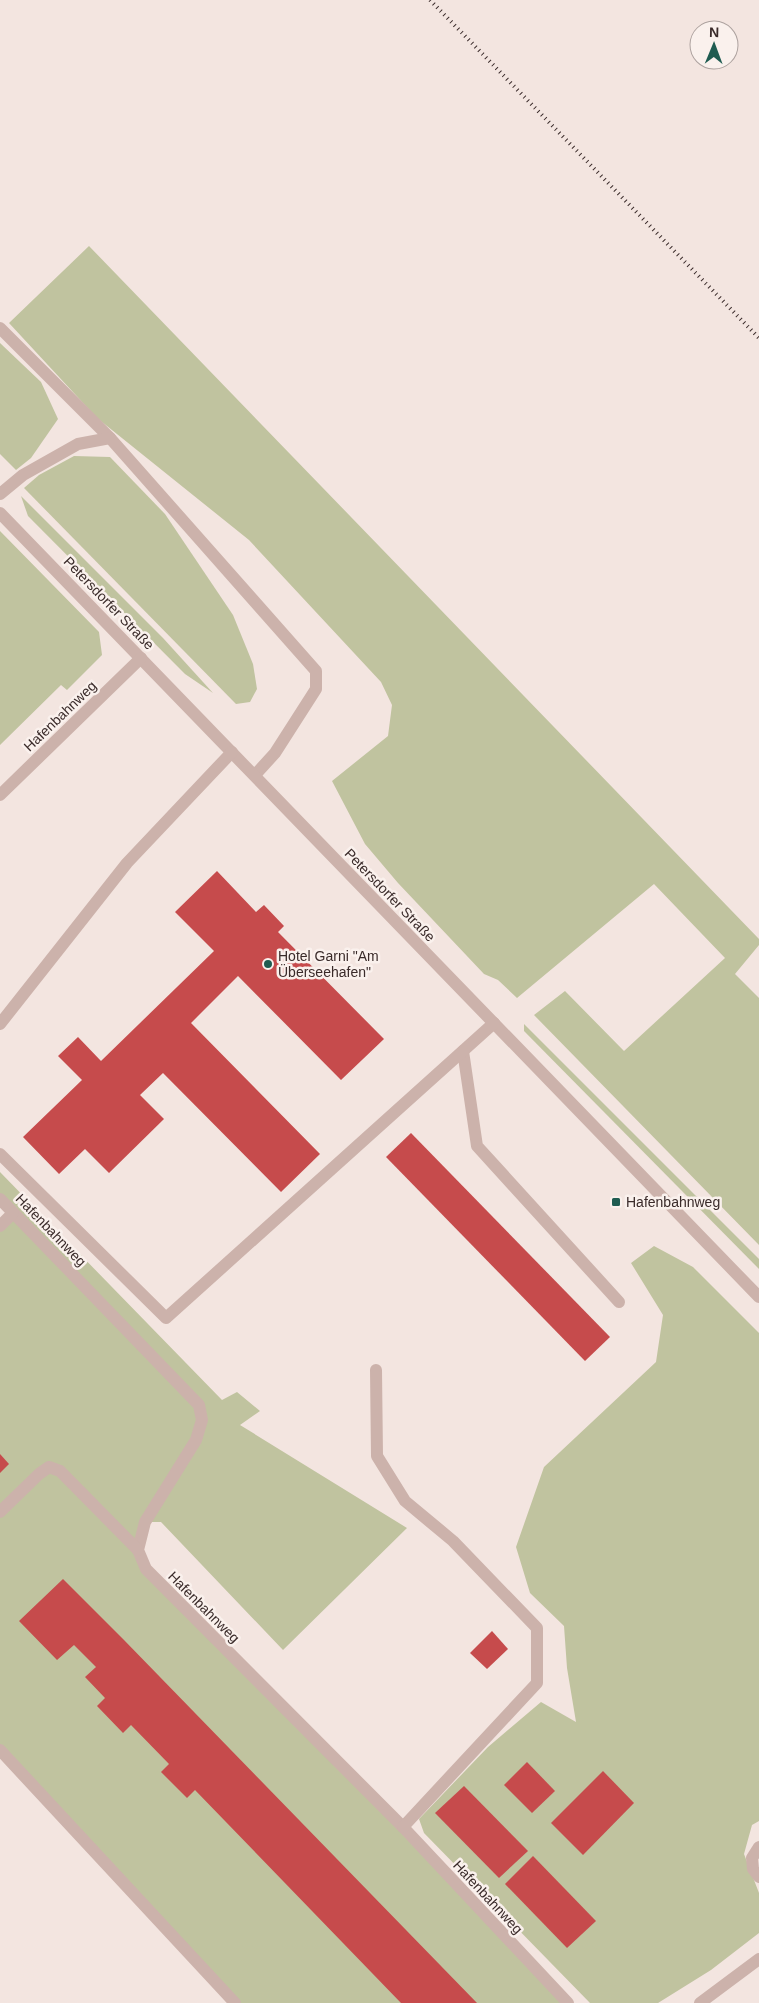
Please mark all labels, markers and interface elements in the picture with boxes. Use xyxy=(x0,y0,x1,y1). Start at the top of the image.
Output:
north arrow xyxy=(689,20,739,70)
text: N xyxy=(709,24,719,40)
street label: Petersdorfer Straße xyxy=(61,553,158,653)
street label: Hafenbahnweg xyxy=(21,678,99,754)
street label: Petersdorfer Straße xyxy=(342,845,439,945)
place label: Hotel Garni "Am Überseehafen" xyxy=(278,948,379,980)
marker: Hotel Garni "Am Überseehafen" xyxy=(262,958,274,970)
street label: Hafenbahnweg xyxy=(13,1191,89,1269)
place label: Hafenbahnweg xyxy=(626,1194,720,1210)
marker: Hafenbahnweg xyxy=(610,1196,622,1208)
street label: Hafenbahnweg xyxy=(165,1568,243,1646)
street label: Hafenbahnweg xyxy=(450,1857,526,1937)

